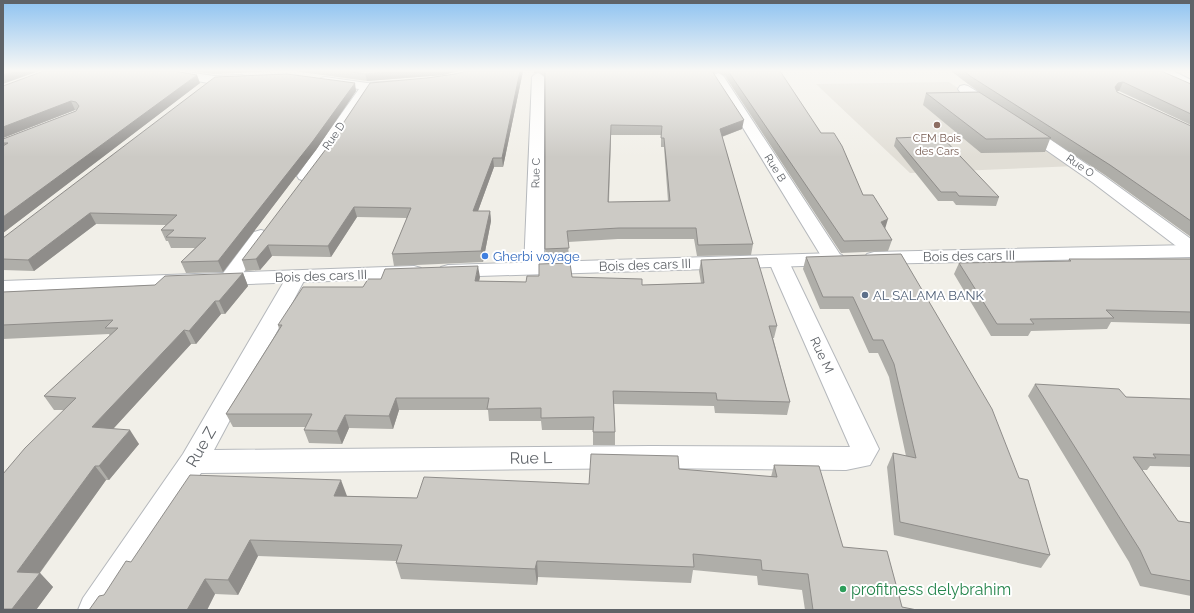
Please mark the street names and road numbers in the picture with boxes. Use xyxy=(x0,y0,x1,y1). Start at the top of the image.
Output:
street label: Rue D xyxy=(320,120,348,152)
street label: Rue B xyxy=(761,152,789,184)
street label: Rue O xyxy=(1064,152,1096,180)
street label: Rue C xyxy=(529,157,543,188)
street label: Bois des cars III xyxy=(923,248,1015,264)
street label: Bois des cars III xyxy=(599,256,691,274)
street label: Bois des cars III xyxy=(275,267,367,285)
street label: Rue M xyxy=(807,334,837,376)
street label: Rue Z xyxy=(182,423,220,471)
street label: Rue L xyxy=(510,448,553,468)

